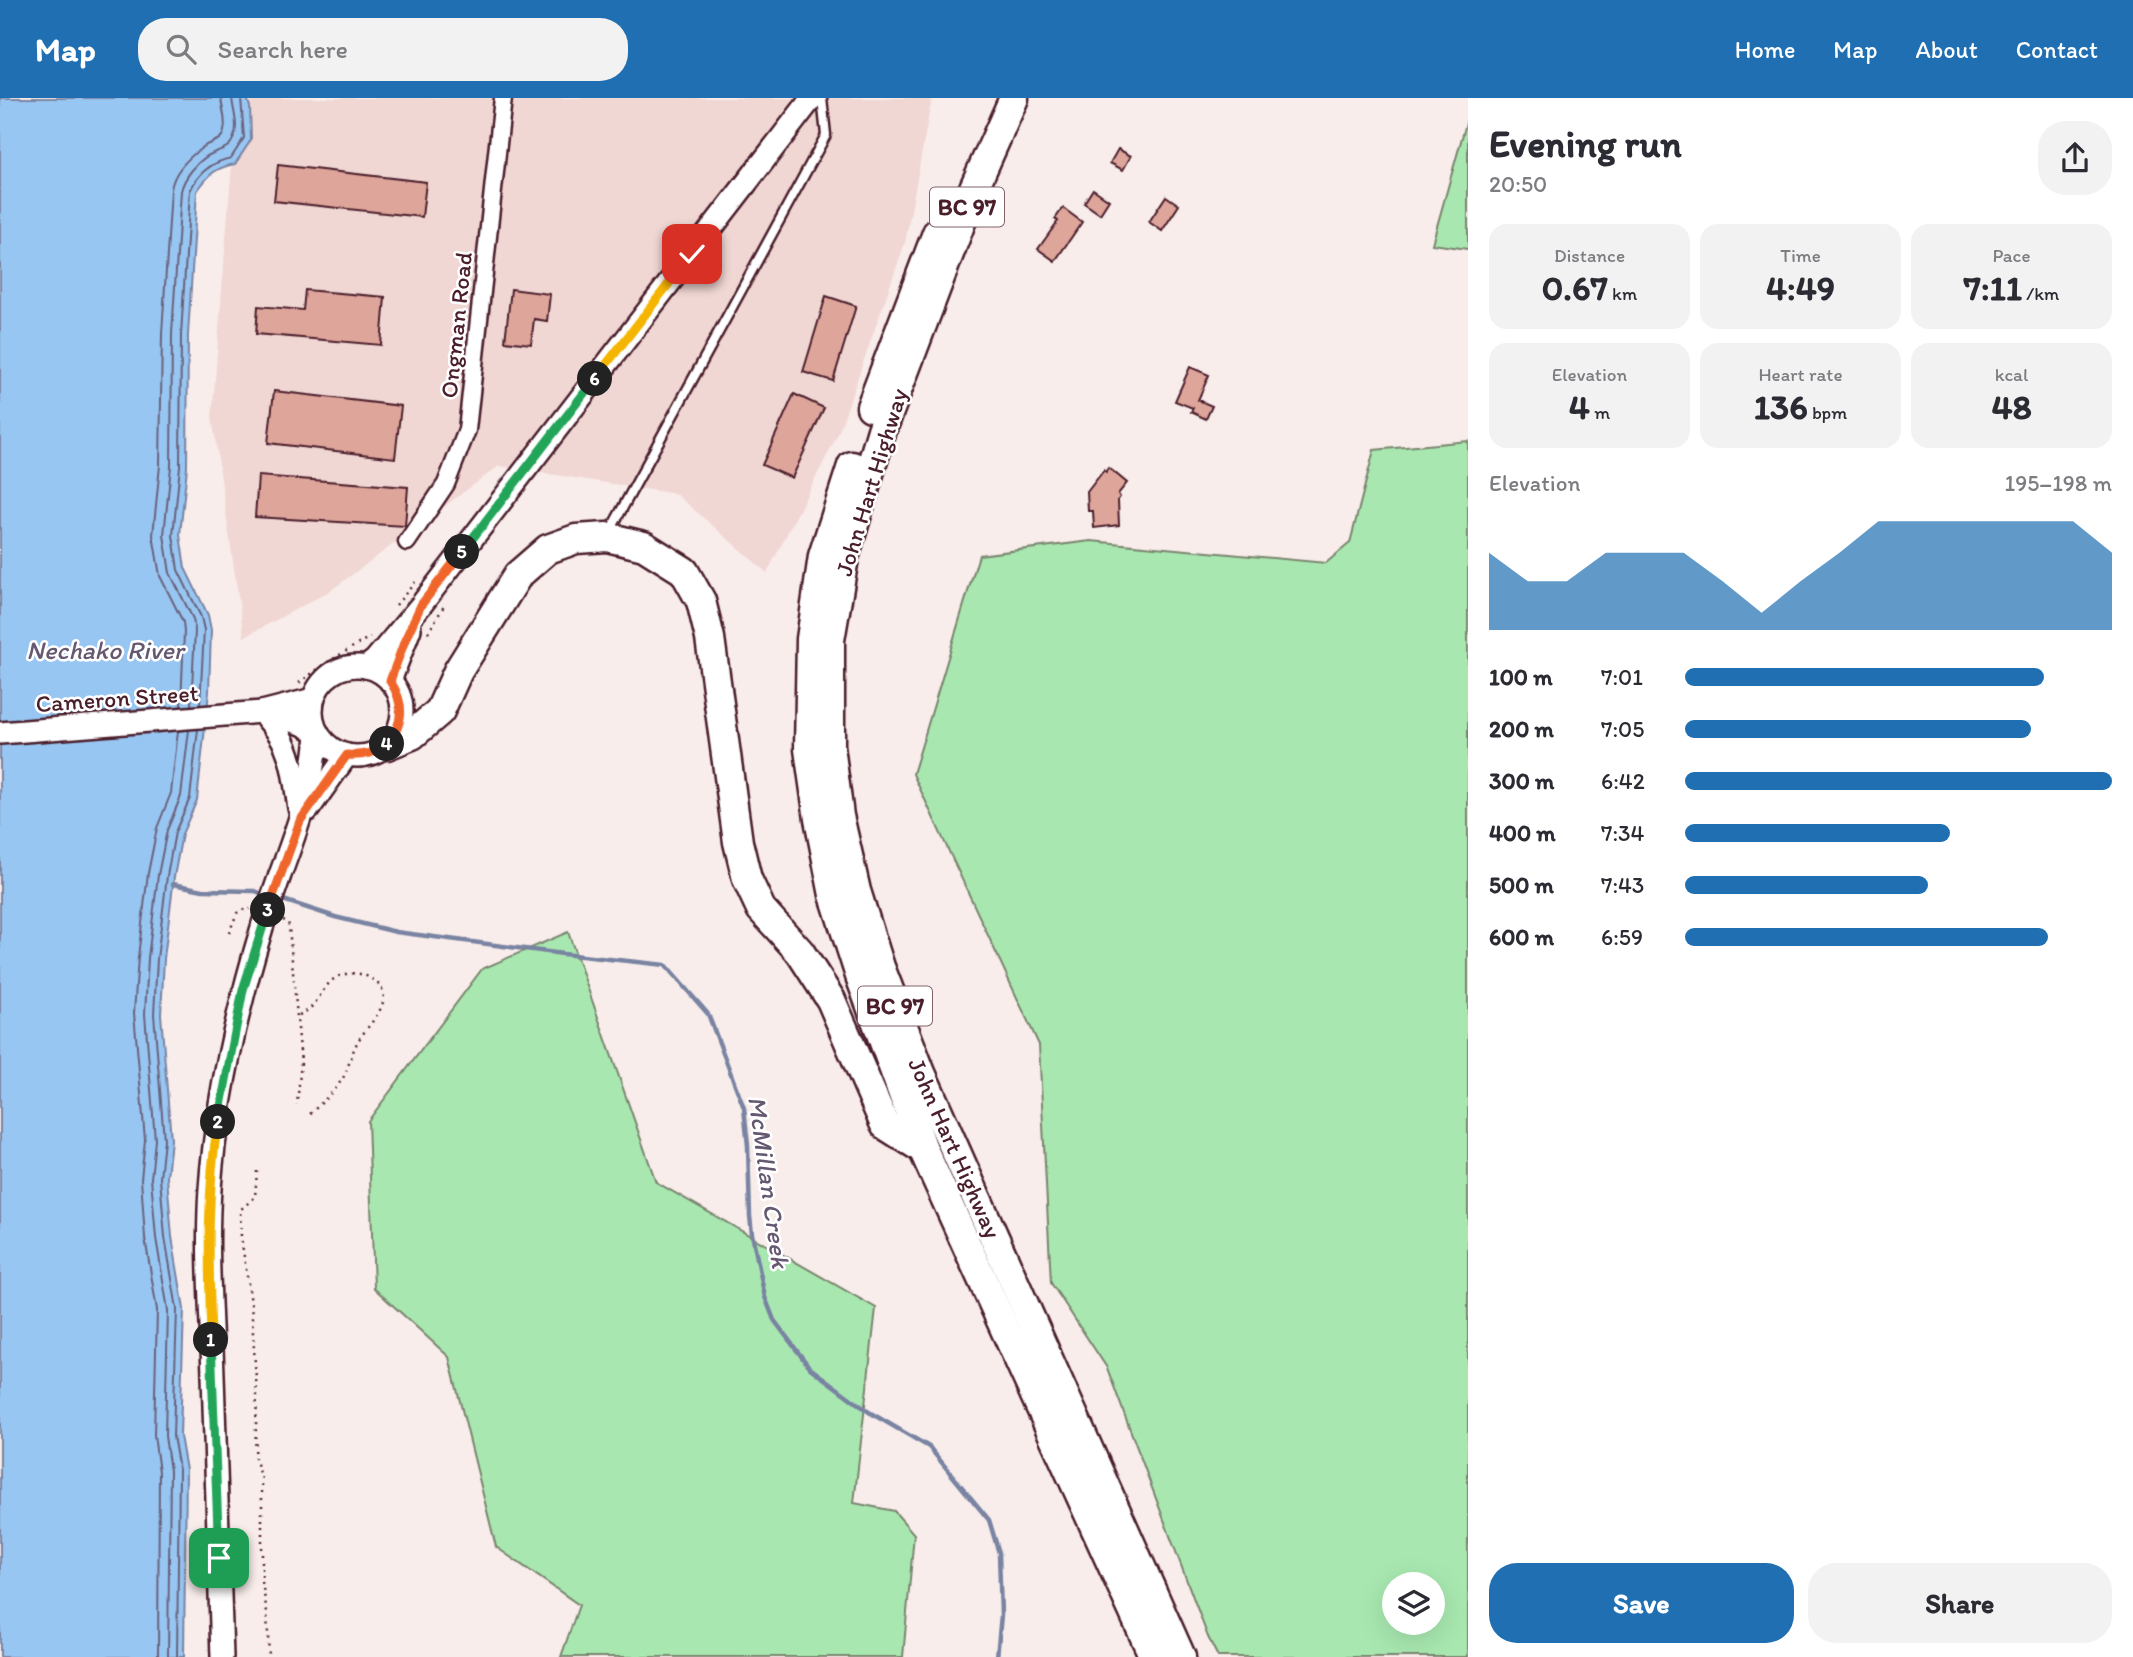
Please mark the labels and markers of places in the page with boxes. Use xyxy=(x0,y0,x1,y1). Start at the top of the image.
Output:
pin xyxy=(662,224,722,284)
pin: 6 xyxy=(578,362,612,396)
pin: 5 xyxy=(444,534,480,570)
pin: 4 xyxy=(370,726,404,762)
pin: 3 xyxy=(250,892,286,928)
pin: 2 xyxy=(200,1104,235,1140)
pin: 1 xyxy=(194,1322,228,1358)
pin xyxy=(189,1528,249,1588)

